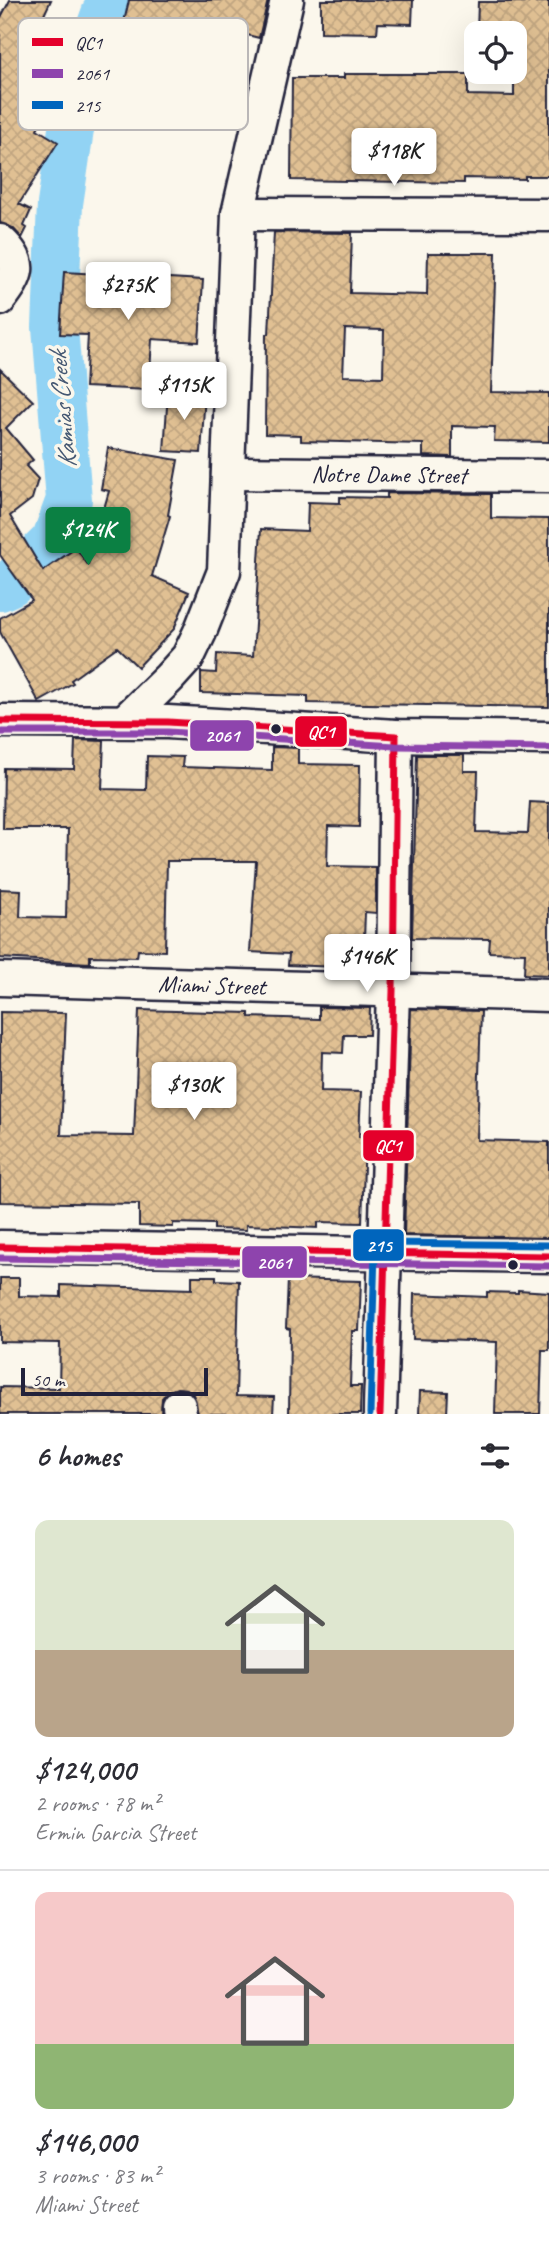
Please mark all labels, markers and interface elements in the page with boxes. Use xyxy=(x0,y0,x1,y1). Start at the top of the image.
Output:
legend xyxy=(18,18,248,130)
map controls xyxy=(464,21,527,84)
button: locate xyxy=(464,21,527,84)
text: QC1 xyxy=(75,31,104,55)
text: 2061 xyxy=(75,62,111,86)
text: 215 xyxy=(75,94,102,118)
pin: $118K xyxy=(345,128,443,188)
text: $118K xyxy=(367,136,421,165)
pin: $275K xyxy=(79,262,177,322)
text: $275K xyxy=(102,270,154,299)
water label: Kamias Creek xyxy=(41,346,84,469)
pin: $115K xyxy=(135,362,233,422)
text: $115K xyxy=(158,370,210,399)
street label: Notre Dame Street xyxy=(311,459,470,490)
pin: $124K xyxy=(39,508,137,567)
text: $124K xyxy=(61,515,115,544)
line badge: QC1 xyxy=(294,715,348,748)
line badge: 2061 xyxy=(189,719,255,752)
text: QC1 xyxy=(307,720,337,744)
unlabelled marker xyxy=(269,722,283,736)
text: 2061 xyxy=(205,724,242,748)
pin: $146K xyxy=(318,934,416,994)
text: $146K xyxy=(340,942,394,971)
street label: Miami Street xyxy=(158,969,268,1002)
pin: $130K xyxy=(145,1062,243,1122)
text: $130K xyxy=(167,1070,221,1099)
line badge: QC1 xyxy=(362,1129,415,1162)
text: QC1 xyxy=(374,1134,404,1158)
line badge: 215 xyxy=(352,1228,405,1262)
text: 215 xyxy=(366,1234,393,1258)
line badge: 2061 xyxy=(241,1245,308,1279)
text: 2061 xyxy=(257,1251,294,1275)
unlabelled marker xyxy=(506,1258,520,1272)
scale bar xyxy=(21,1365,208,1397)
text: 50 m xyxy=(32,1368,64,1392)
text: 6 homes xyxy=(35,1437,120,1475)
icon: filters xyxy=(476,1437,514,1475)
icon: home xyxy=(212,1566,338,1692)
text: $124,000 xyxy=(35,1751,135,1789)
text: 2 rooms · 78 m² xyxy=(35,1789,159,1818)
text: Ermin Garcia Street xyxy=(35,1818,196,1847)
icon: home xyxy=(212,1938,338,2064)
text: $146,000 xyxy=(35,2123,136,2161)
text: 3 rooms · 83 m² xyxy=(35,2161,159,2190)
text: Miami Street xyxy=(35,2190,138,2219)

